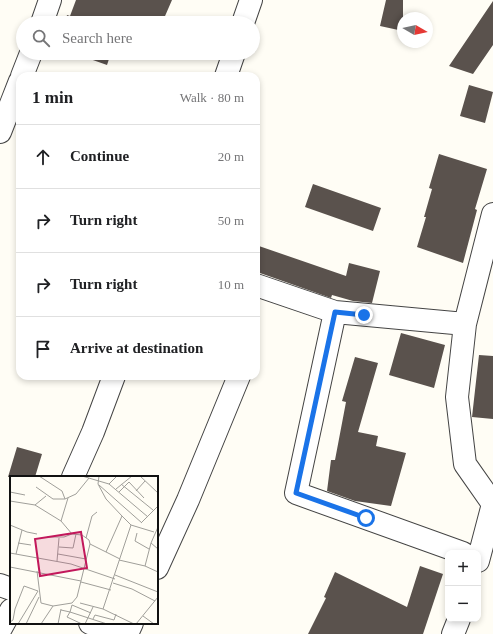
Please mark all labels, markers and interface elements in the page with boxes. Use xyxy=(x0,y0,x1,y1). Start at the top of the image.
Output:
north arrow xyxy=(397,12,433,48)
search box xyxy=(16,16,260,60)
icon: search xyxy=(30,27,52,49)
text: Search here xyxy=(62,30,132,46)
text: 1 min xyxy=(32,88,73,107)
text: Walk · 80 m xyxy=(180,90,244,105)
icon: ahead xyxy=(32,146,54,168)
text: Continue xyxy=(70,148,129,164)
text: 20 m xyxy=(218,149,244,164)
icon: right xyxy=(32,210,54,232)
text: Turn right xyxy=(70,212,137,228)
text: 50 m xyxy=(218,213,244,228)
icon: right xyxy=(32,274,54,296)
text: Turn right xyxy=(70,276,137,292)
text: 10 m xyxy=(218,277,244,292)
route end xyxy=(355,306,373,324)
icon: arrive xyxy=(32,338,54,360)
text: Arrive at destination xyxy=(70,340,203,356)
inset map xyxy=(10,476,158,624)
route start xyxy=(357,509,375,527)
map controls xyxy=(445,550,481,622)
button: + xyxy=(445,550,481,586)
button: − xyxy=(445,586,481,622)

